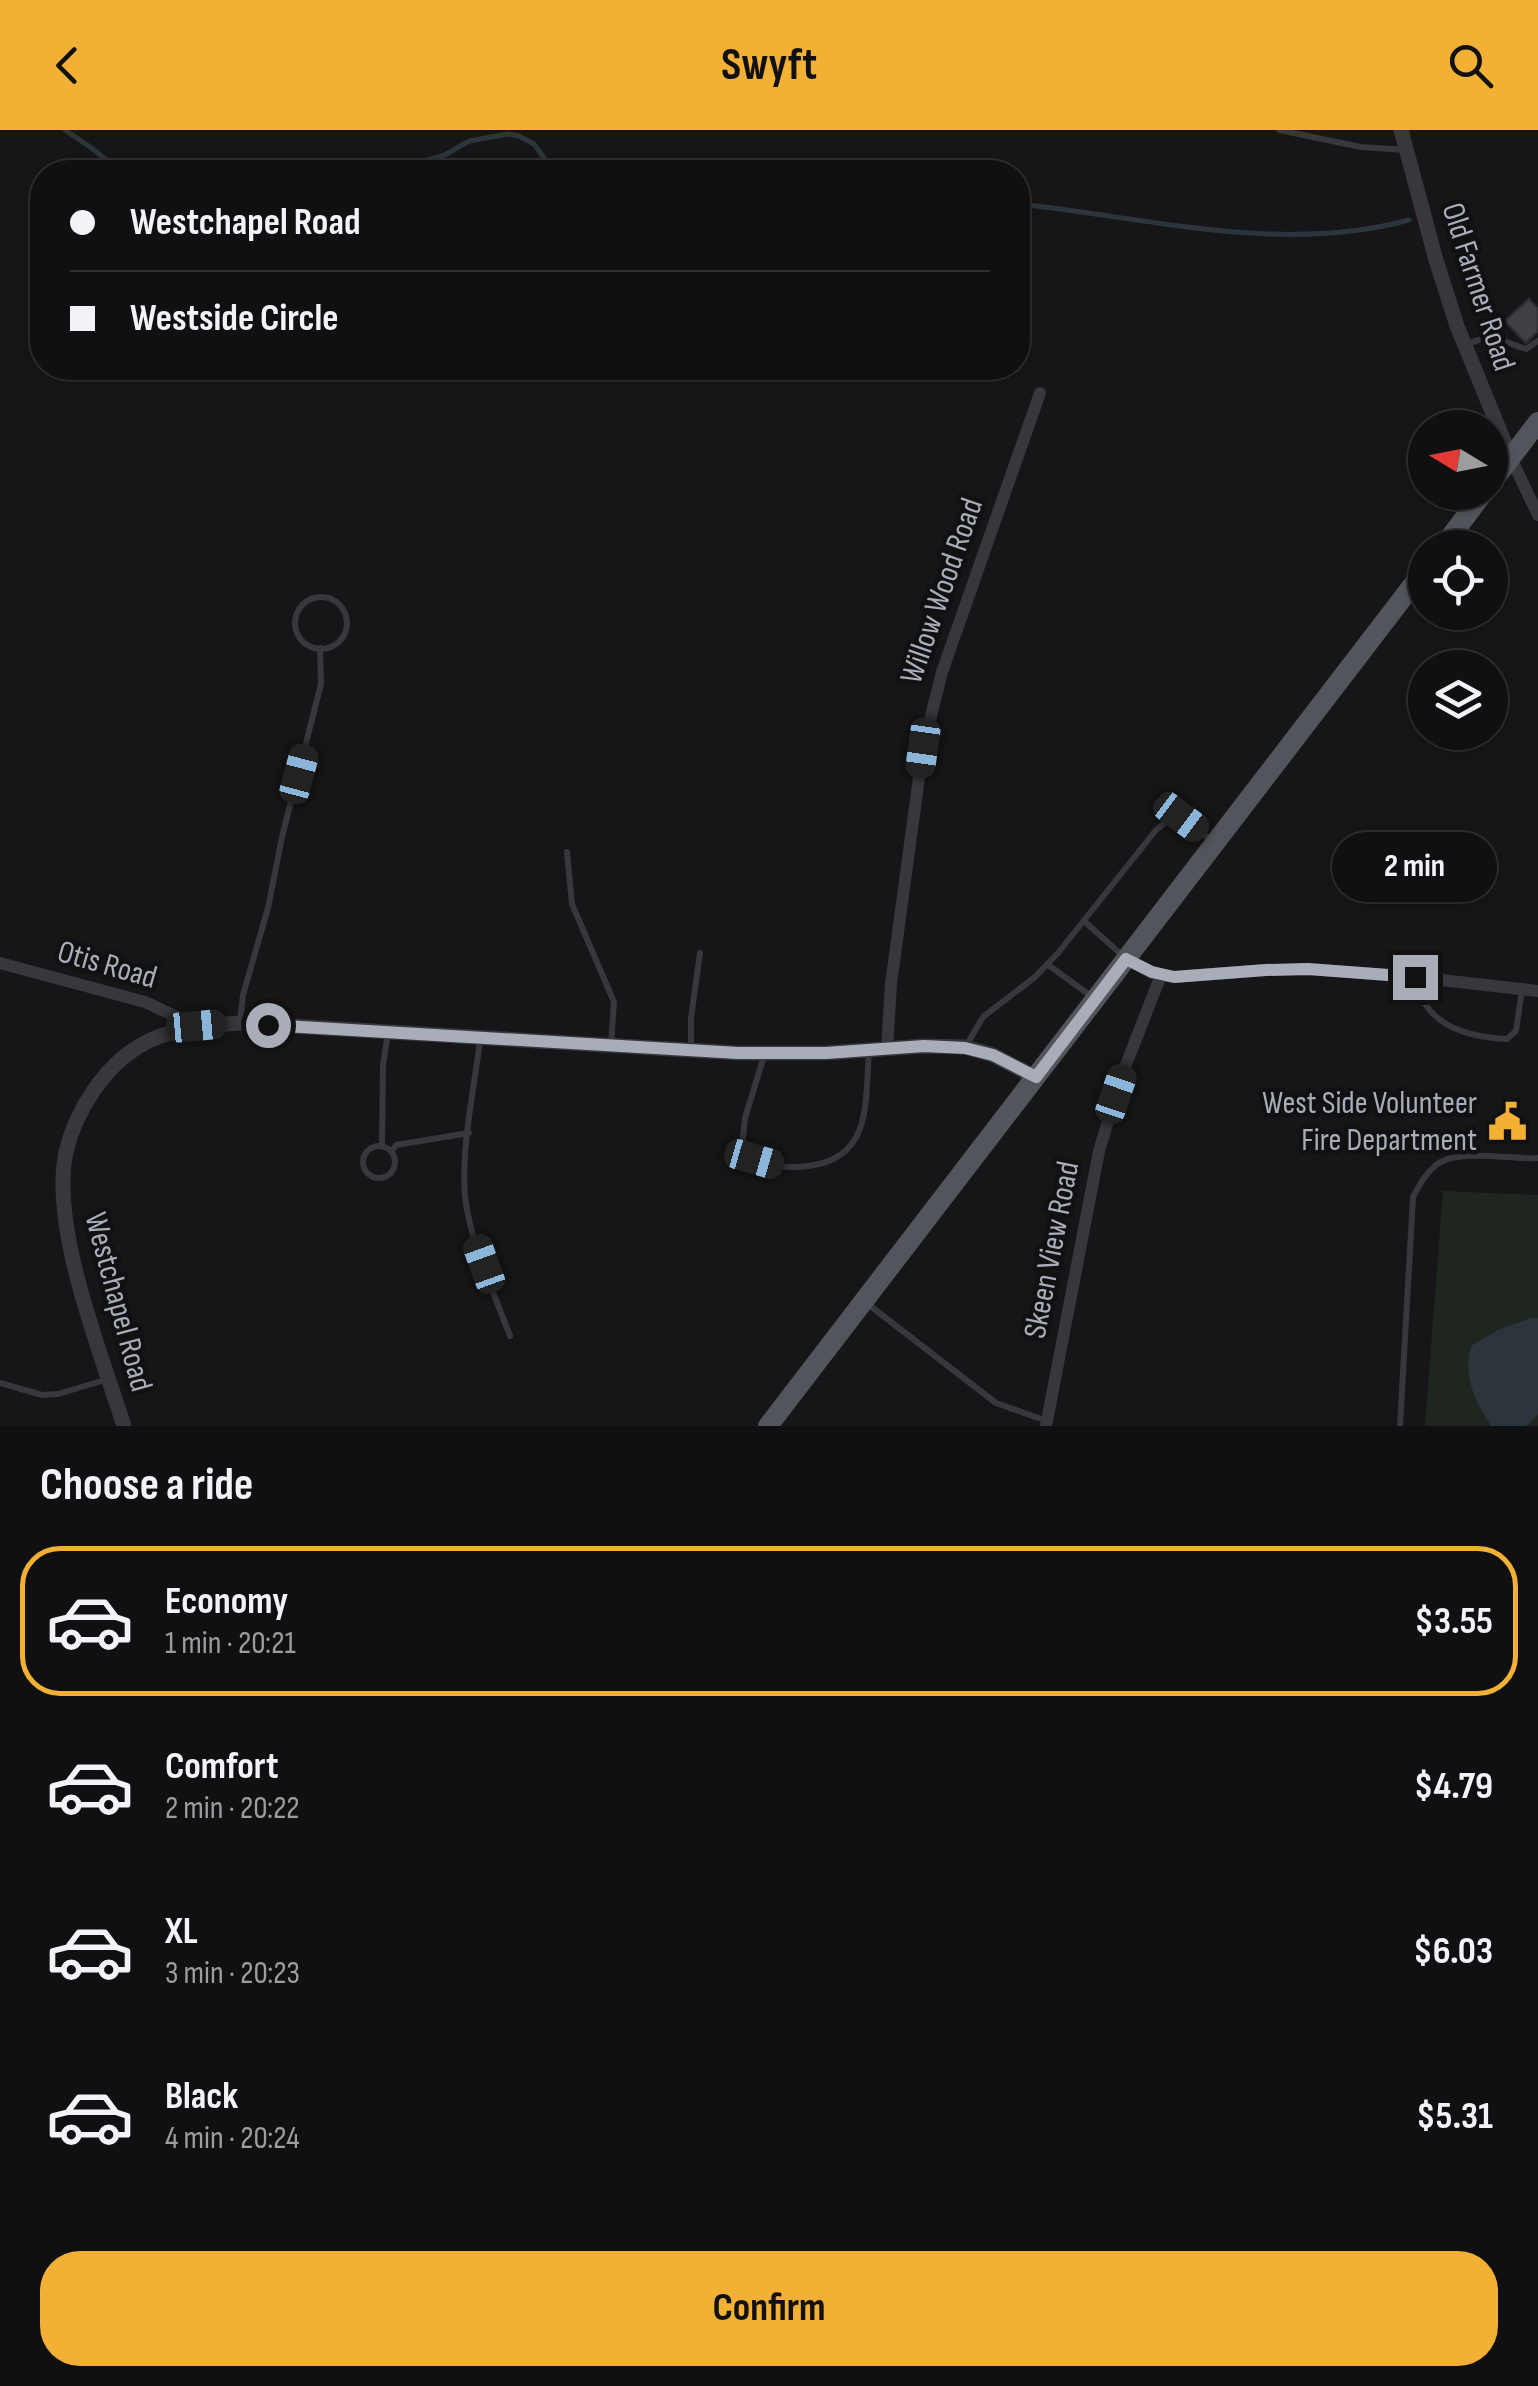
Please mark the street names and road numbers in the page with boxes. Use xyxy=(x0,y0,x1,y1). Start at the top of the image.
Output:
street label: Old Farmer Road xyxy=(1433,198,1523,376)
street label: Willow Wood Road xyxy=(892,493,992,689)
street label: Otis Road xyxy=(53,932,161,998)
street label: Skeen View Road xyxy=(1016,1158,1088,1342)
street label: Westchapel Road xyxy=(75,1208,161,1396)

